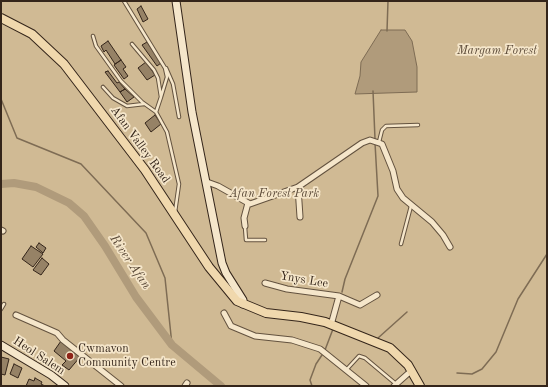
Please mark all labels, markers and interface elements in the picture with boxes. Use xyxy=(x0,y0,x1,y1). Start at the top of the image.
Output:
park label: Margam Forest xyxy=(457,44,537,58)
street label: Afan Valley Road xyxy=(107,104,173,186)
park label: Afan Forest Park xyxy=(229,187,319,201)
water label: River Afan xyxy=(106,232,154,292)
street label: Ynys Lee xyxy=(279,269,329,291)
street label: Heol Salem xyxy=(10,334,68,378)
place label: Cwmavon Community Centre xyxy=(78,342,176,370)
marker: Cwmavon Community Centre xyxy=(65,351,75,361)

